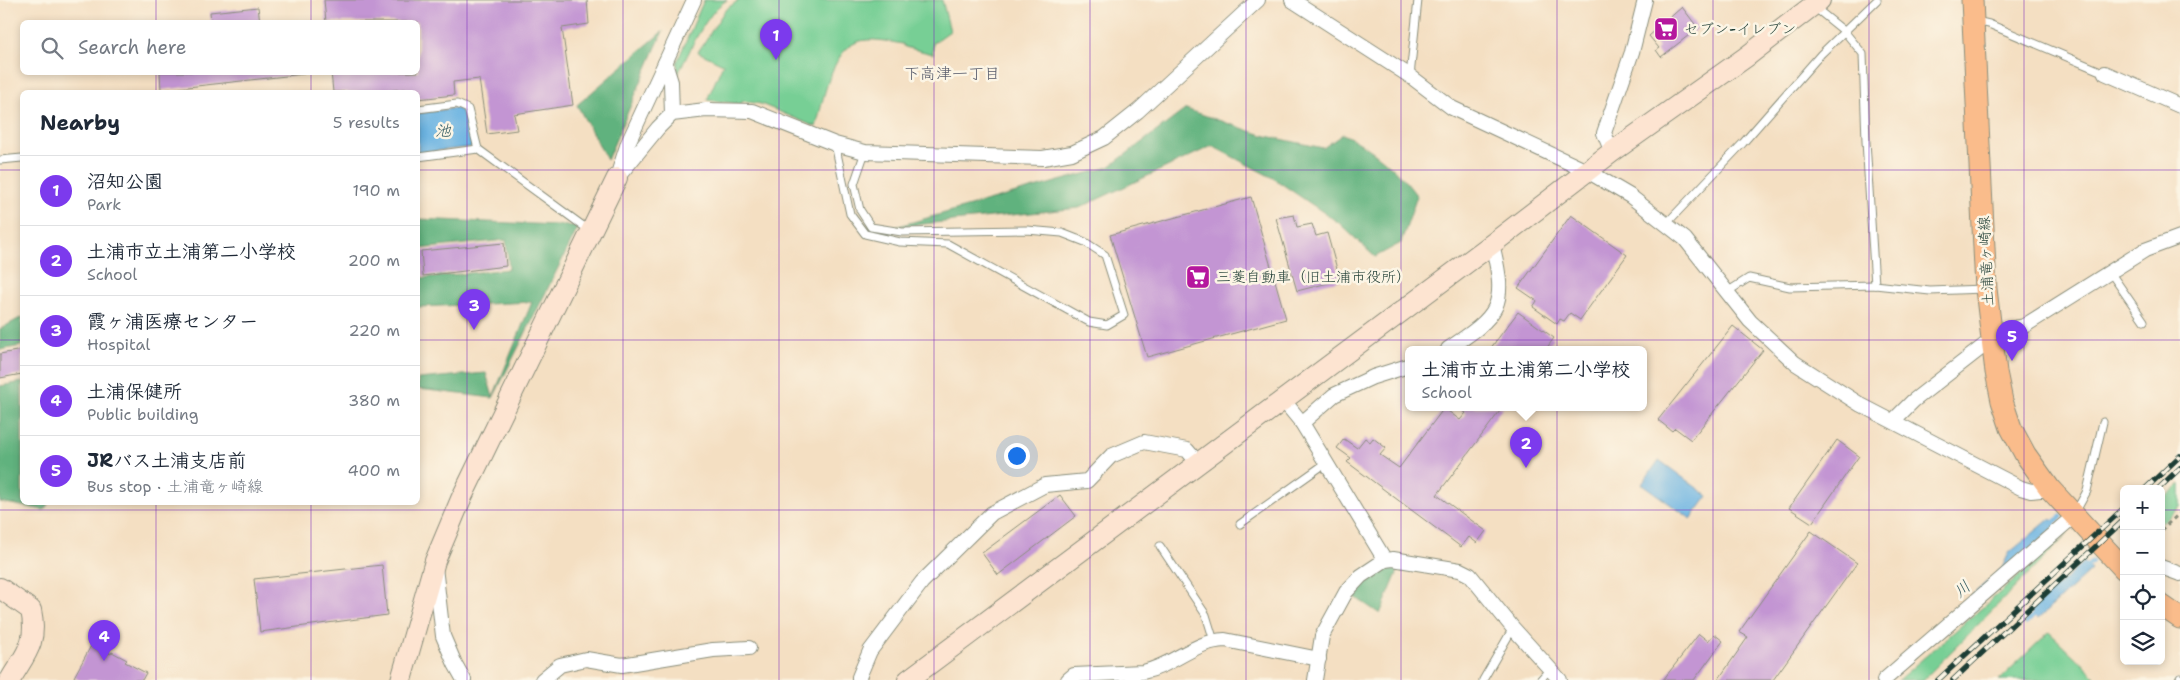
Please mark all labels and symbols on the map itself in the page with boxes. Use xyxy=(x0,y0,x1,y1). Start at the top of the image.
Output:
supermarket icon: セブン-イレブン xyxy=(1653,16,1679,42)
pin: 1 xyxy=(760,19,792,60)
place label: セブン-イレブン xyxy=(1684,19,1796,39)
district label: 下高津一丁目 xyxy=(904,63,1000,84)
water label: 池 xyxy=(435,120,452,141)
street label: 土浦竜ヶ崎線 xyxy=(1974,216,1998,306)
supermarket icon: 三菱自動車（旧土浦市役所） xyxy=(1185,264,1211,290)
place label: 三菱自動車（旧土浦市役所） xyxy=(1216,267,1411,287)
pin: 3 xyxy=(458,289,490,330)
pin: 5 xyxy=(1996,320,2028,361)
pin: 2 xyxy=(1510,427,1542,468)
your location xyxy=(1004,443,1030,469)
water label: 川 xyxy=(1949,576,1975,602)
pin: 4 xyxy=(88,620,120,661)

